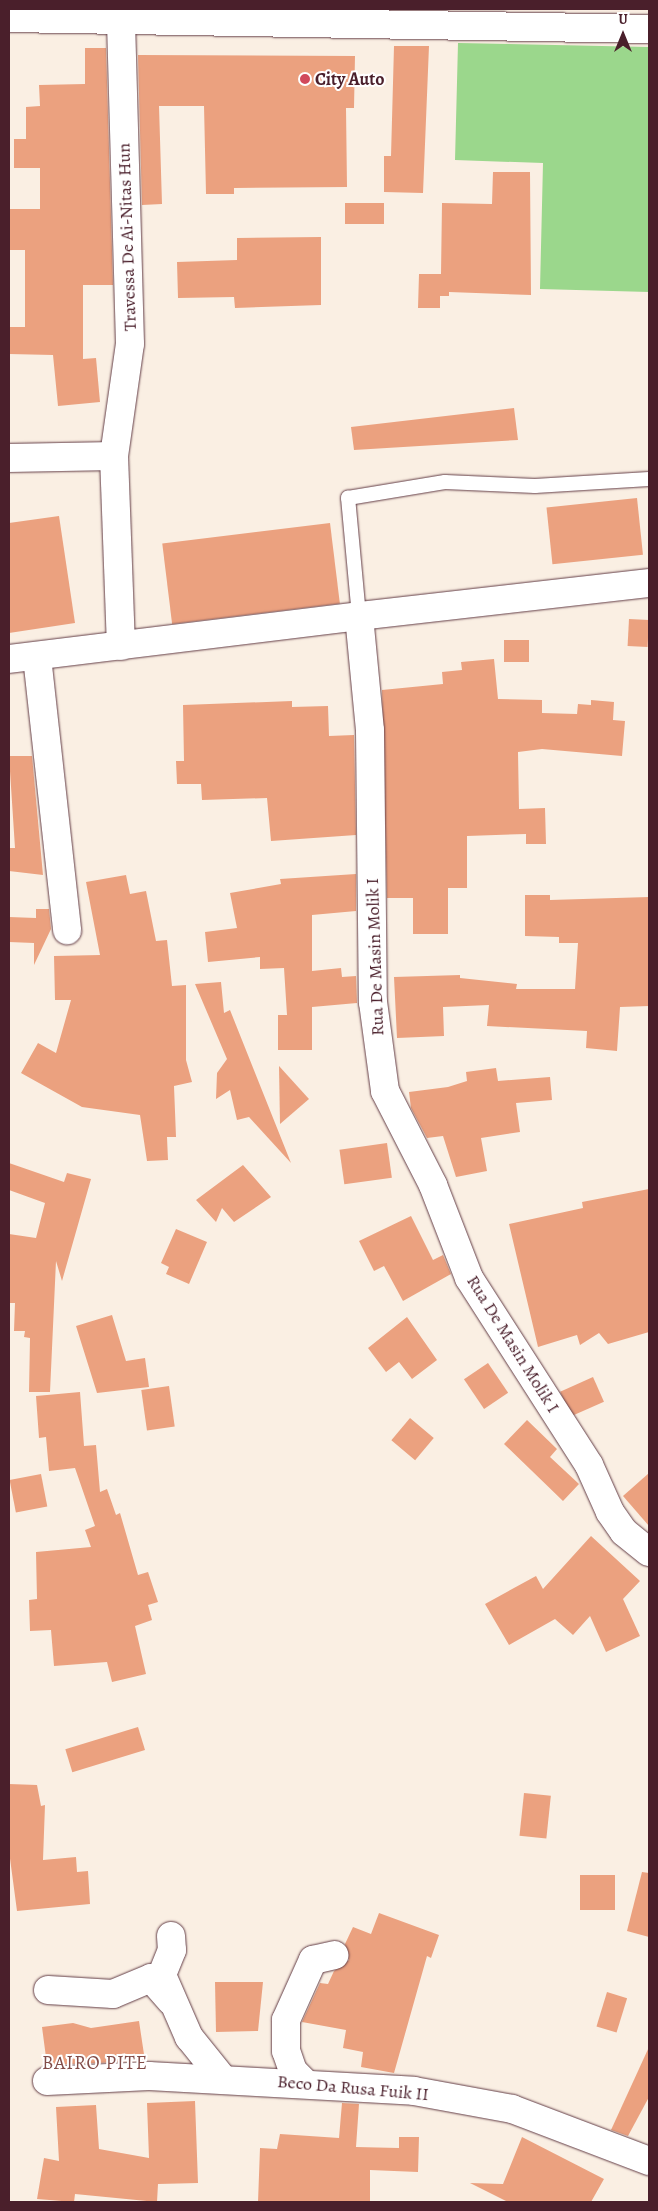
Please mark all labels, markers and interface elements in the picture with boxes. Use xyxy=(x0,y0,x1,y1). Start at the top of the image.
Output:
north arrow xyxy=(598,10,648,60)
text: U xyxy=(618,10,628,29)
place label: City Auto xyxy=(315,68,385,90)
marker: City Auto xyxy=(299,73,311,85)
street label: Travessa De Ai-Nitas Hun xyxy=(113,143,141,331)
street label: Rua De Masin Molik I xyxy=(361,878,389,1036)
street label: Rua De Masin Molik I xyxy=(462,1271,564,1417)
district label: BAIRO PITE xyxy=(41,2053,149,2075)
street label: Beco Da Rusa Fuik II xyxy=(276,2071,430,2105)

